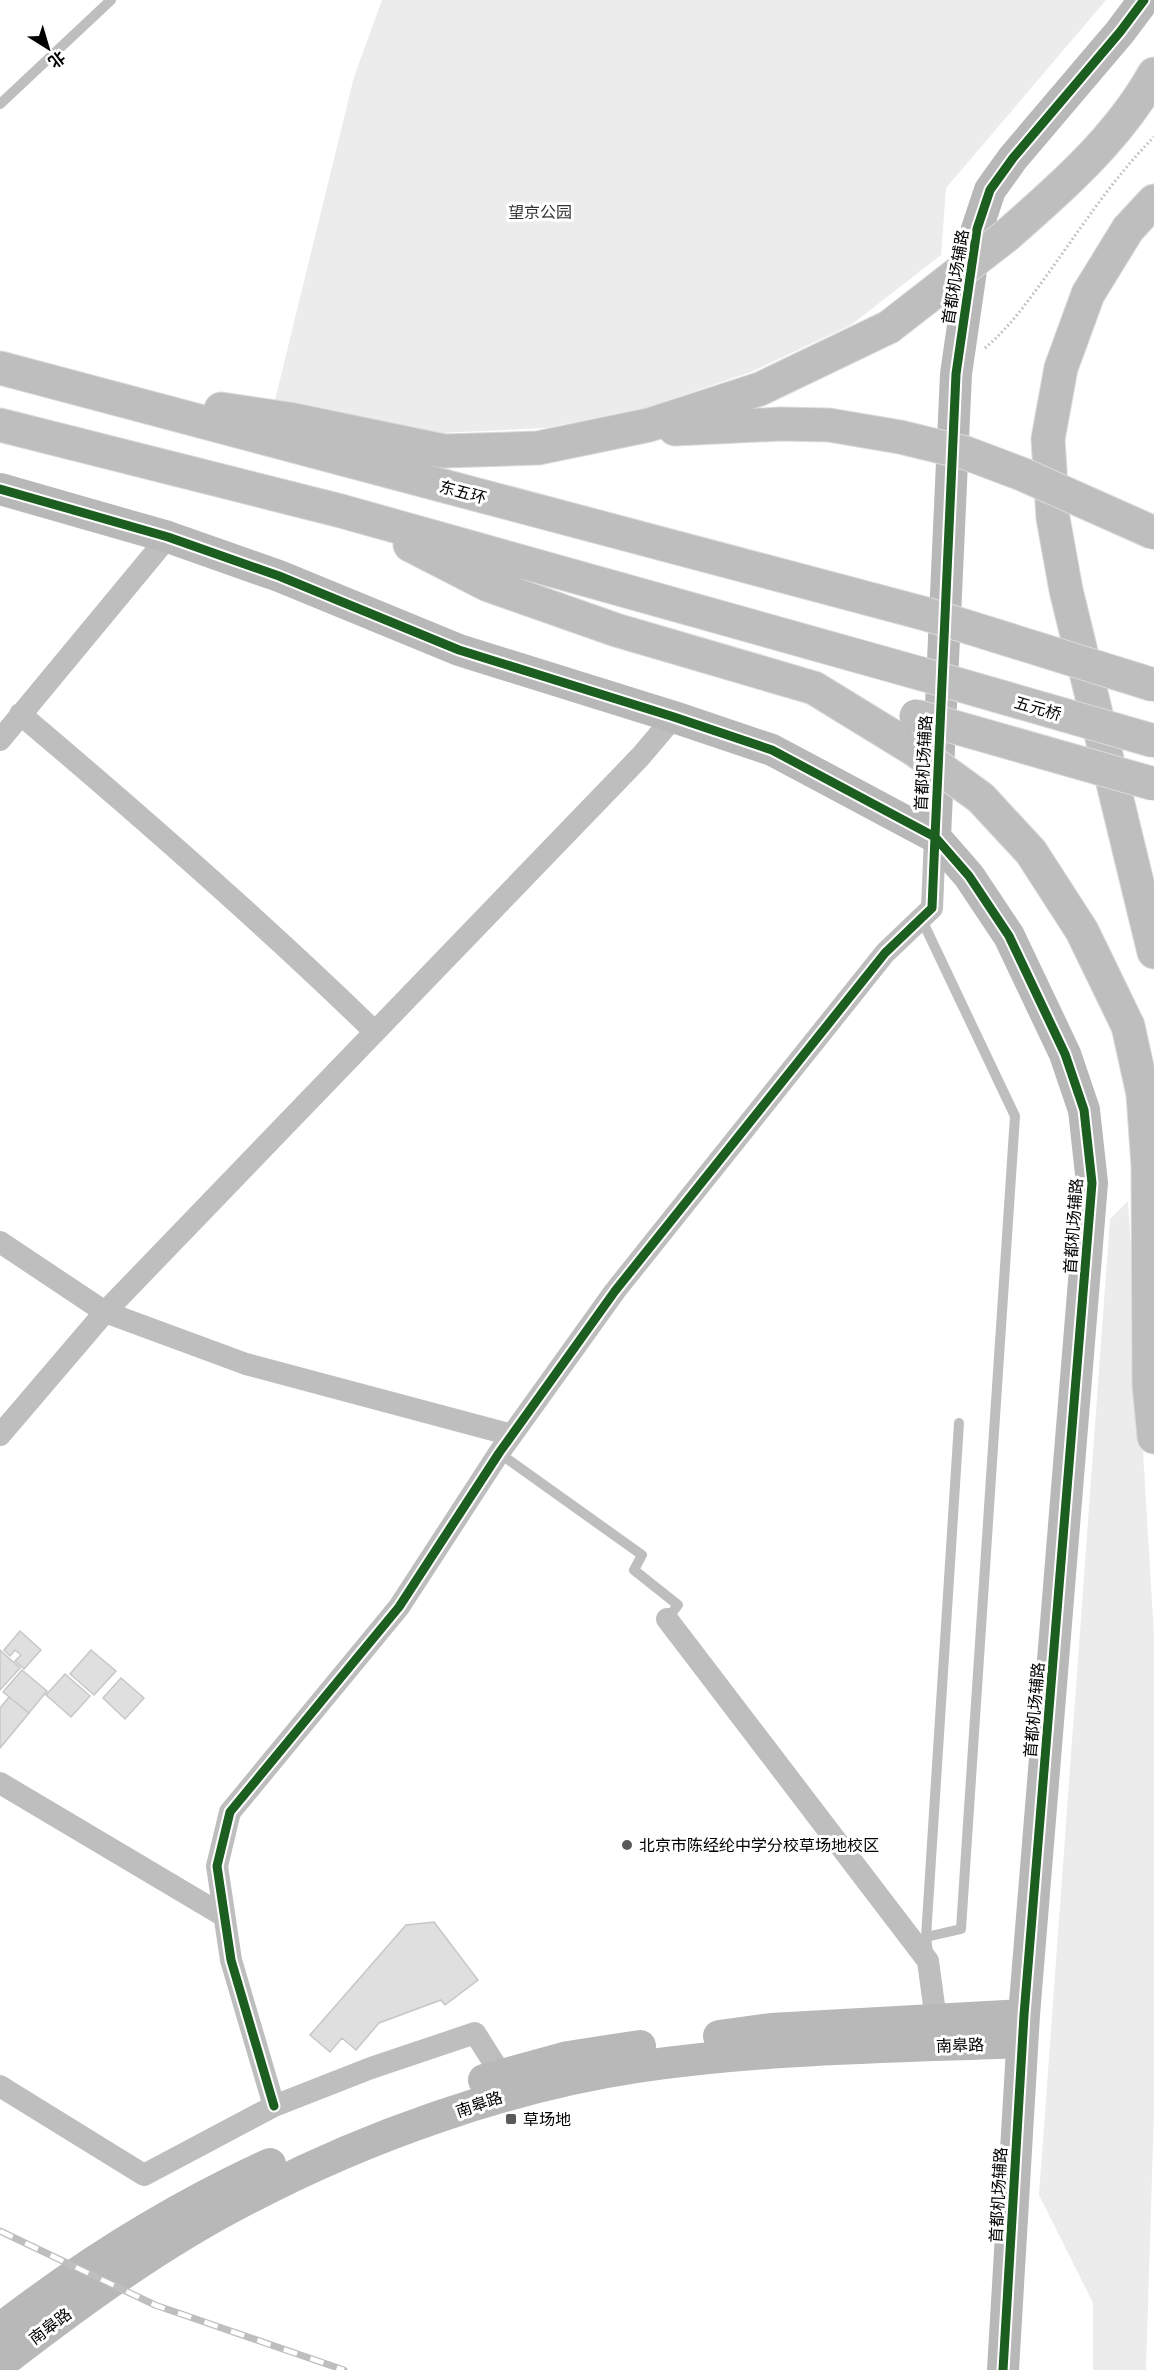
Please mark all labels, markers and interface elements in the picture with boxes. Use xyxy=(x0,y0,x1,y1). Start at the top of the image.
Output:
north arrow xyxy=(18,18,78,78)
text: 北 xyxy=(45,47,69,72)
park label: 望京公园 xyxy=(508,203,572,222)
street label: 首都机场辅路 xyxy=(939,228,972,326)
street label: 东五环 xyxy=(437,477,489,508)
street label: 五元桥 xyxy=(1012,693,1064,724)
street label: 首都机场辅路 xyxy=(911,715,935,811)
street label: 首都机场辅路 xyxy=(1061,1177,1086,1275)
street label: 首都机场辅路 xyxy=(1021,1661,1048,1759)
place label: 北京市陈经纶中学分校草场地校区 xyxy=(639,1836,879,1855)
marker: 北京市陈经纶中学分校草场地校区 xyxy=(620,1838,634,1852)
street label: 南皋路 xyxy=(936,2035,984,2056)
street label: 南皋路 xyxy=(453,2088,505,2121)
place label: 草场地 xyxy=(523,2110,571,2129)
marker: 草场地 xyxy=(504,2112,518,2126)
street label: 首都机场辅路 xyxy=(986,2147,1010,2243)
street label: 南皋路 xyxy=(25,2304,75,2348)

